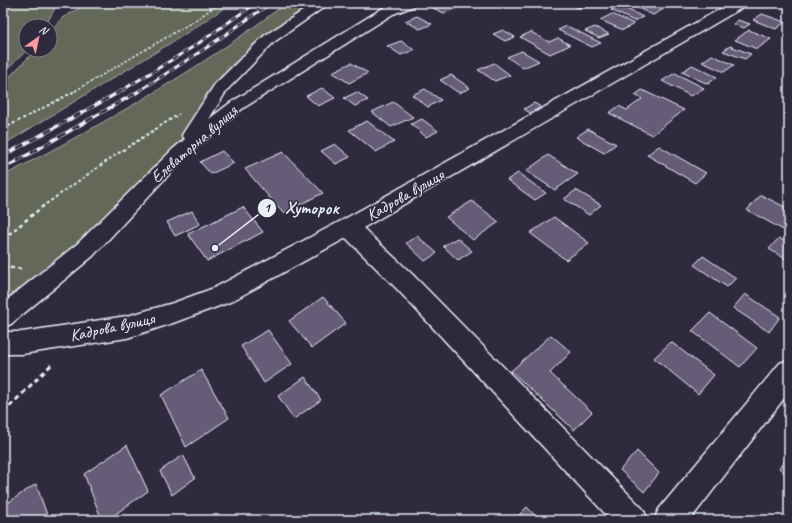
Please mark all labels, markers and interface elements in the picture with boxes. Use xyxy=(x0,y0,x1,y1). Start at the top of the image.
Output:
north arrow xyxy=(18,18,58,58)
text: N xyxy=(37,22,52,39)
street label: Елеваторна вулиця xyxy=(146,100,242,188)
street label: Кадрова вулиця xyxy=(363,164,448,226)
callout: Хуторок xyxy=(257,193,347,223)
text: Хуторок xyxy=(285,197,341,219)
text: 1 xyxy=(264,200,271,216)
street label: Кадрова вулиця xyxy=(68,308,157,346)

